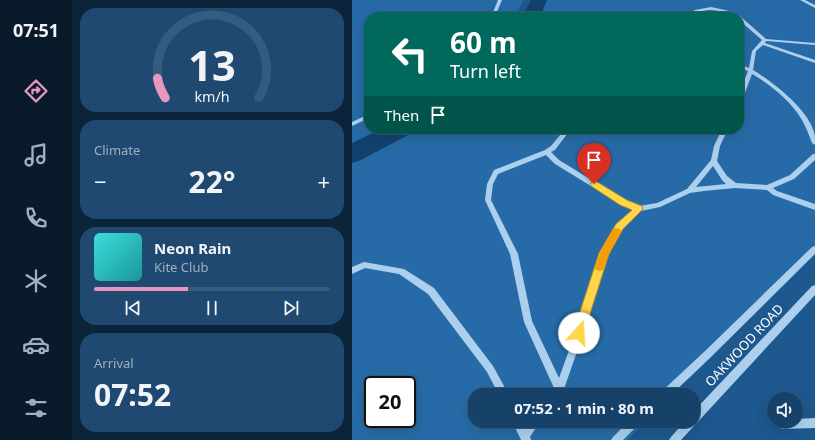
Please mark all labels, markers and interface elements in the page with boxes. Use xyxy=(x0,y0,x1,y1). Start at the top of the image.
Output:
text: 07:51 xyxy=(13,18,59,42)
text: 60 m xyxy=(450,23,517,61)
icon: left xyxy=(384,28,436,80)
text: 13 xyxy=(188,37,236,93)
text: Turn left xyxy=(450,59,521,83)
icon: directions xyxy=(22,77,50,105)
text: km/h xyxy=(194,87,230,106)
icon: arrive xyxy=(427,104,449,126)
text: Then xyxy=(384,105,419,125)
icon: music xyxy=(22,141,50,169)
text: Climate xyxy=(94,141,140,159)
pin xyxy=(577,143,611,184)
icon: arrive xyxy=(583,149,605,171)
text: 22° xyxy=(188,161,236,202)
text: − xyxy=(94,166,107,196)
text: + xyxy=(317,166,330,196)
icon: phone xyxy=(22,204,50,232)
text: Neon Rain xyxy=(154,238,231,258)
text: Kite Club xyxy=(154,258,208,276)
icon: climate xyxy=(22,267,50,295)
icon: previous xyxy=(122,297,144,319)
icon: pause xyxy=(201,297,223,319)
icon: next xyxy=(280,297,302,319)
street label: OAKWOOD ROAD xyxy=(701,300,787,390)
position arrow xyxy=(558,312,600,354)
icon: car xyxy=(22,331,50,359)
text: Arrival xyxy=(94,354,134,372)
text: 07:52 xyxy=(94,374,171,415)
speed limit sign: 20 xyxy=(364,376,416,428)
map controls xyxy=(767,392,803,428)
button: sound xyxy=(767,392,803,428)
icon: filters xyxy=(22,394,50,422)
text: 07:52 · 1 min · 80 m xyxy=(514,398,654,418)

